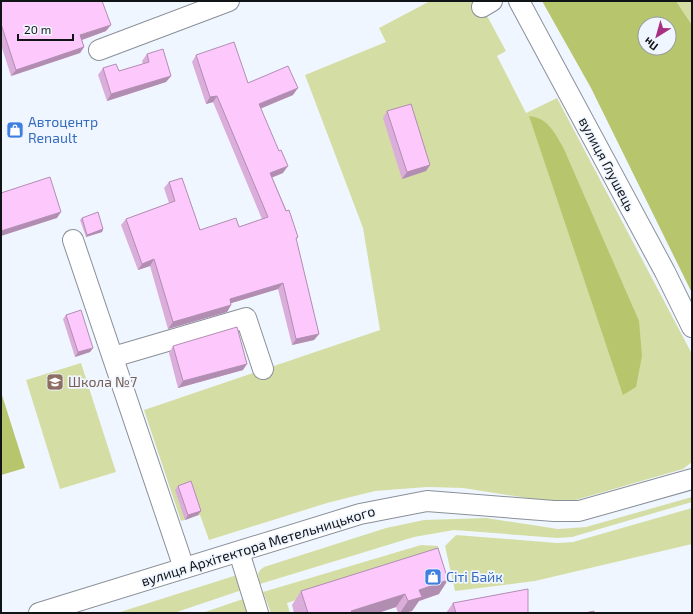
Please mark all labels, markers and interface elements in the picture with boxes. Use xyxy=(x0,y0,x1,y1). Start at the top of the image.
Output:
scale bar xyxy=(18,16,73,42)
north arrow xyxy=(637,16,677,56)
text: 20 m xyxy=(24,22,51,36)
text: Пн xyxy=(641,35,660,54)
place label: Автоцентр Renault xyxy=(28,113,98,146)
street label: вулиця Глушець xyxy=(576,114,639,214)
shop icon: Автоцентр Renault xyxy=(5,120,25,140)
school or university icon: Школа №7 xyxy=(45,372,65,392)
place label: Школа №7 xyxy=(68,373,137,390)
street label: вулиця Архітектора Метельницького xyxy=(139,502,377,589)
shop icon: Сіті Байк xyxy=(423,567,443,587)
place label: Сіті Байк xyxy=(446,568,503,585)

